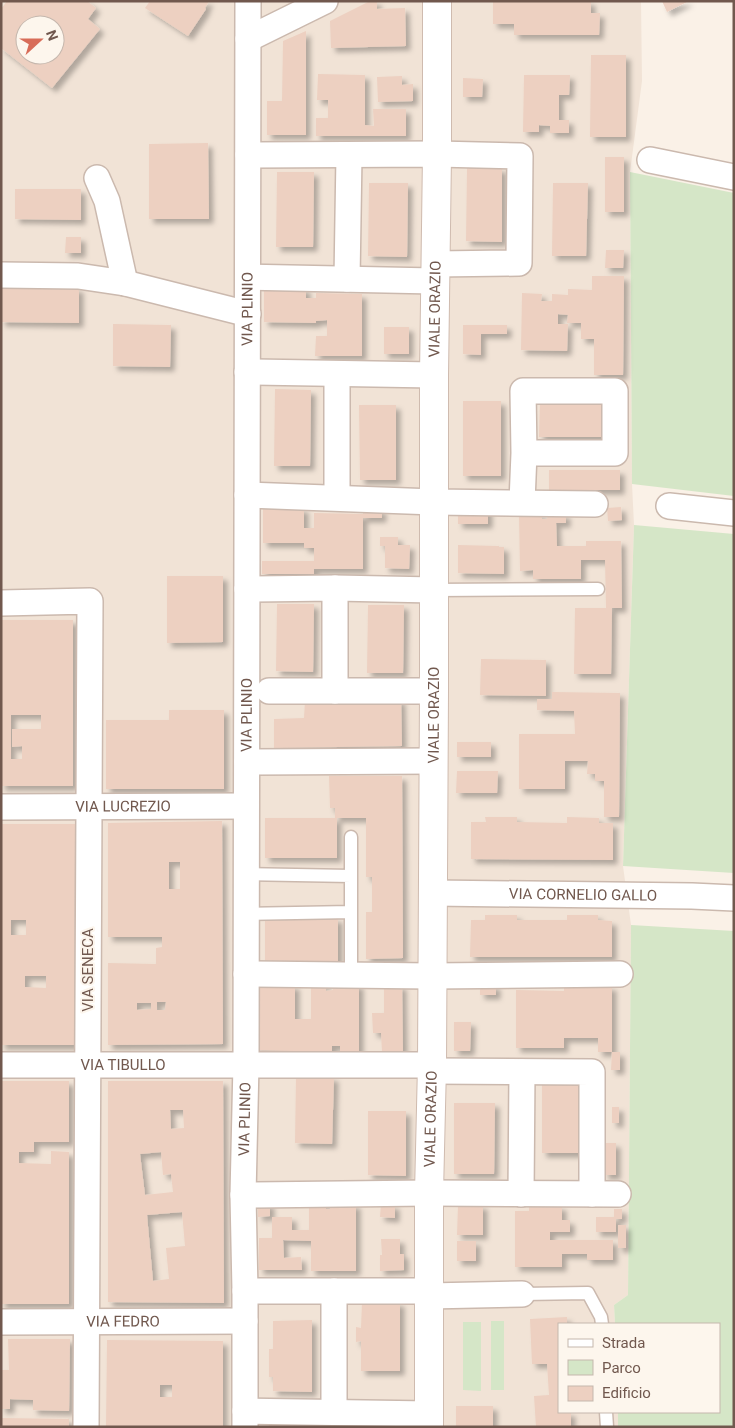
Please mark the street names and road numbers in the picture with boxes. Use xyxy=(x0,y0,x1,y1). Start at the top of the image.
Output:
street label: VIALE ORAZIO xyxy=(425,261,445,358)
street label: VIA PLINIO xyxy=(238,272,256,346)
street label: VIALE ORAZIO xyxy=(425,667,443,763)
street label: VIA PLINIO xyxy=(238,678,256,752)
street label: VIA LUCREZIO xyxy=(75,797,171,816)
street label: VIA CORNELIO GALLO xyxy=(509,885,657,905)
street label: VIA SENECA xyxy=(79,928,97,1012)
street label: VIA TIBULLO xyxy=(80,1056,166,1074)
street label: VIALE ORAZIO xyxy=(421,1070,441,1168)
street label: VIA PLINIO xyxy=(235,1082,255,1156)
street label: VIA FEDRO xyxy=(86,1312,160,1331)

